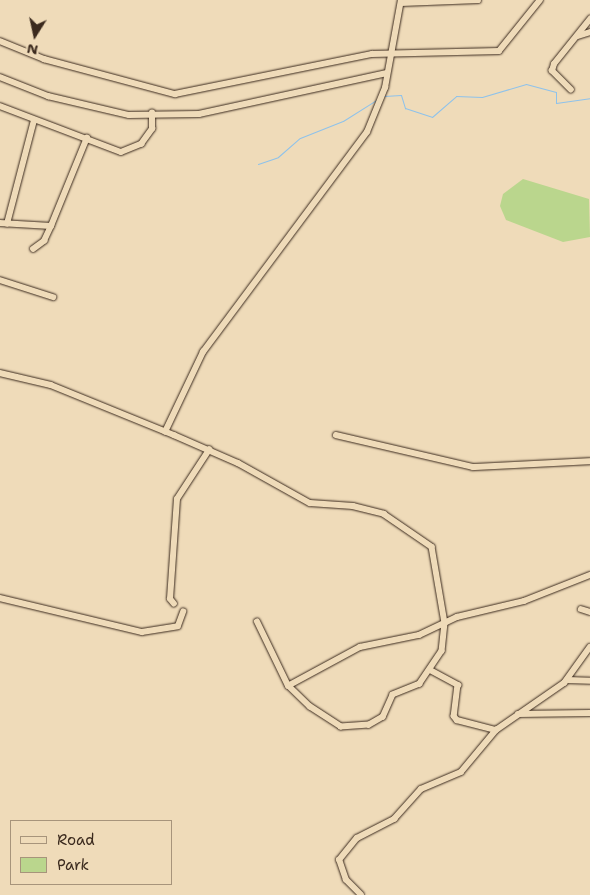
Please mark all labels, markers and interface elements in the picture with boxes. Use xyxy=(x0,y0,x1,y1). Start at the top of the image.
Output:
north arrow xyxy=(10,10,60,60)
text: N xyxy=(25,40,39,60)
legend xyxy=(10,820,172,885)
text: Road xyxy=(57,830,95,850)
text: Park xyxy=(57,855,89,875)

